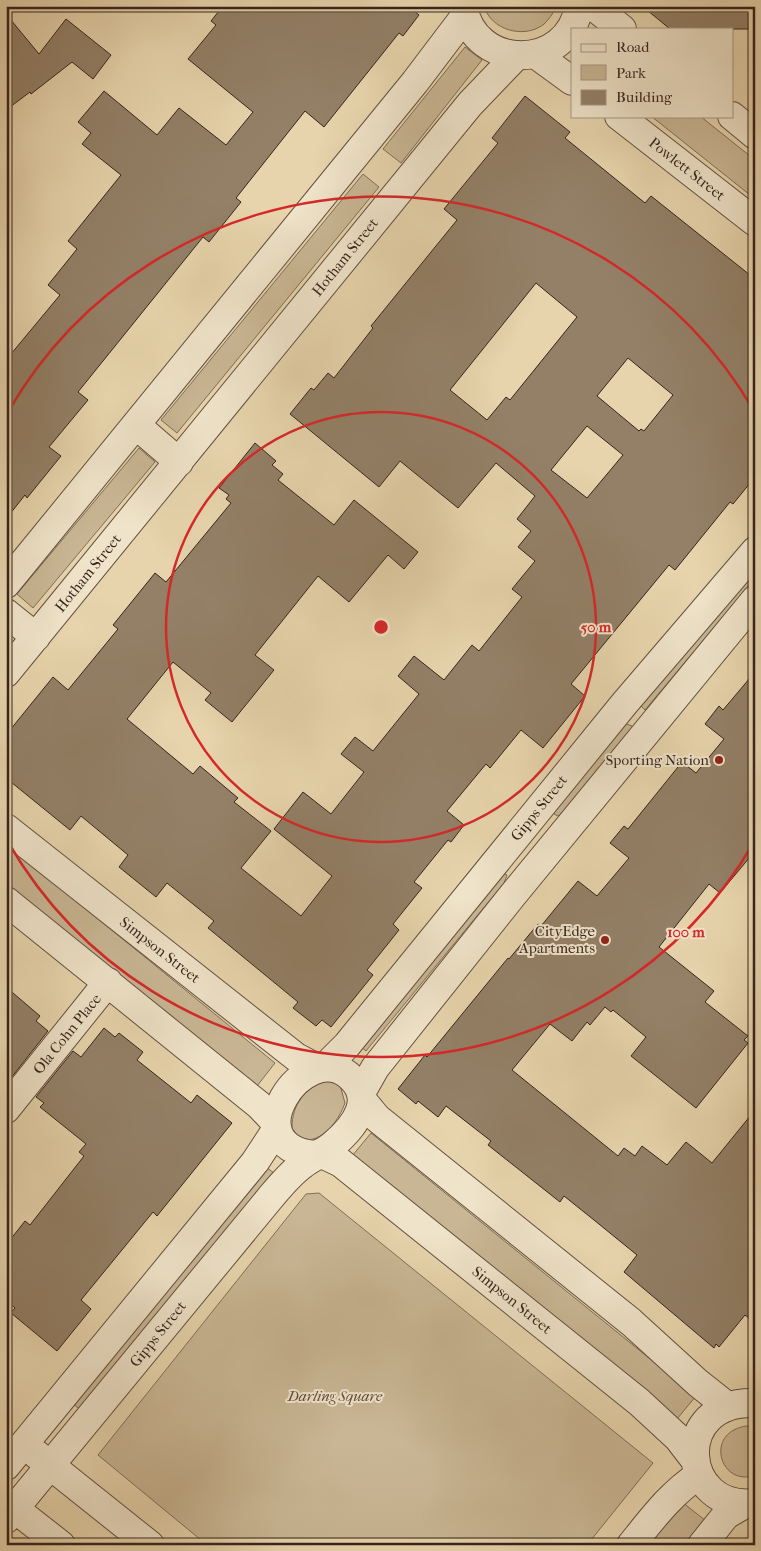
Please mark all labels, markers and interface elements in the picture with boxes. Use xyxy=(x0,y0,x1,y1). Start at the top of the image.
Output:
legend xyxy=(571,28,734,118)
text: Road xyxy=(616,38,650,56)
text: Park xyxy=(616,64,646,82)
text: Building xyxy=(616,88,673,106)
street label: Powlett Street xyxy=(645,134,729,205)
street label: Hotham Street xyxy=(308,214,382,300)
street label: Hotham Street xyxy=(51,530,125,616)
centre of rings xyxy=(372,618,390,636)
text: 50 m xyxy=(581,618,612,636)
place label: Sporting Nation xyxy=(606,751,709,769)
marker: Sporting Nation xyxy=(713,754,725,766)
street label: Gipps Street xyxy=(507,771,571,845)
street label: Simpson Street xyxy=(116,913,204,987)
place label: CityEdge Apartments xyxy=(518,922,596,957)
text: 100 m xyxy=(667,923,705,941)
marker: CityEdge Apartments xyxy=(599,934,611,946)
street label: Ola Cohn Place xyxy=(29,990,105,1078)
street label: Simpson Street xyxy=(469,1262,556,1338)
street label: Gipps Street xyxy=(126,1297,190,1371)
park label: Darling Square xyxy=(287,1387,383,1405)

